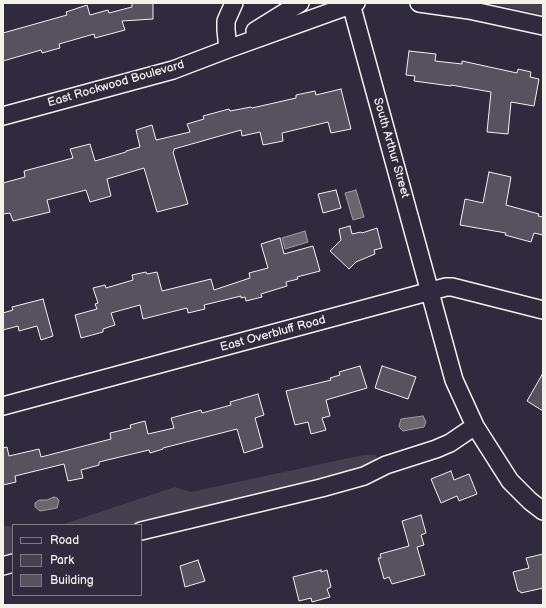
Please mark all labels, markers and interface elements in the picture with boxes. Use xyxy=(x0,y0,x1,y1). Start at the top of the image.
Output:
street label: East Rockwood Boulevard xyxy=(46,58,186,110)
street label: South Arthur Street xyxy=(370,96,412,200)
street label: East Overbluff Road xyxy=(219,313,327,355)
legend xyxy=(12,524,142,596)
text: Road xyxy=(50,533,79,548)
text: Park xyxy=(50,553,74,568)
text: Building xyxy=(50,573,94,588)

